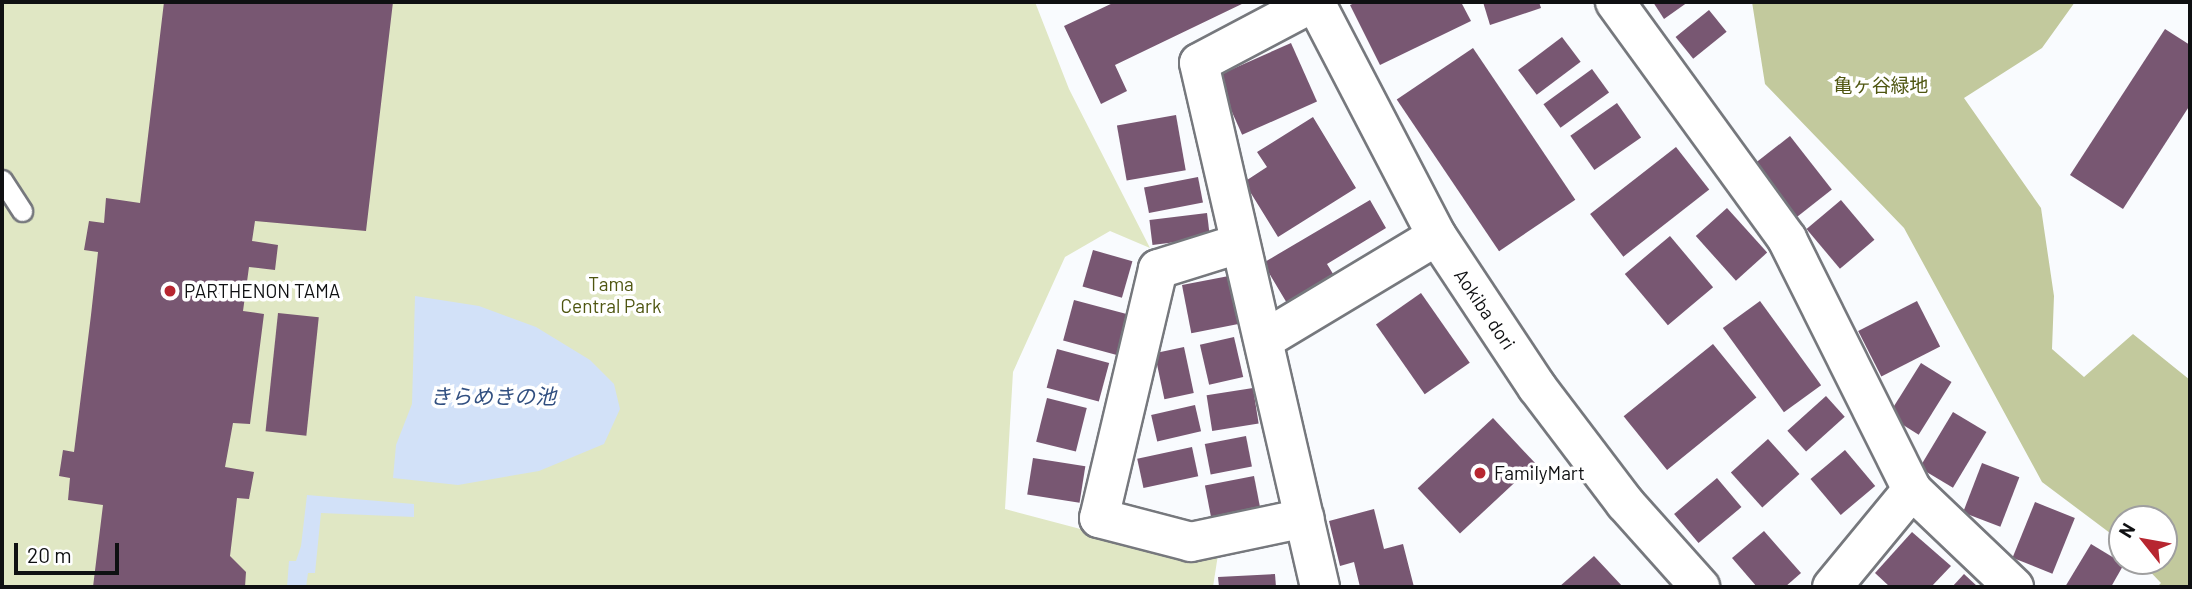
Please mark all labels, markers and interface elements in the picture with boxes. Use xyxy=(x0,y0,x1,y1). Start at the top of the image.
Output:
park label: 亀ヶ谷緑地 xyxy=(1834,74,1928,96)
street label: Aokiba dori xyxy=(1450,264,1520,354)
park label: Tama Central Park xyxy=(561,273,661,317)
place label: PARTHENON TAMA xyxy=(184,280,340,302)
marker: PARTHENON TAMA xyxy=(162,283,178,299)
water label: きらめきの池 xyxy=(430,383,556,409)
place label: FamilyMart xyxy=(1494,462,1585,484)
marker: FamilyMart xyxy=(1472,465,1488,481)
north arrow xyxy=(2108,505,2178,575)
text: N xyxy=(2113,519,2139,541)
scale bar xyxy=(18,530,122,574)
text: 20 m xyxy=(27,542,72,567)

